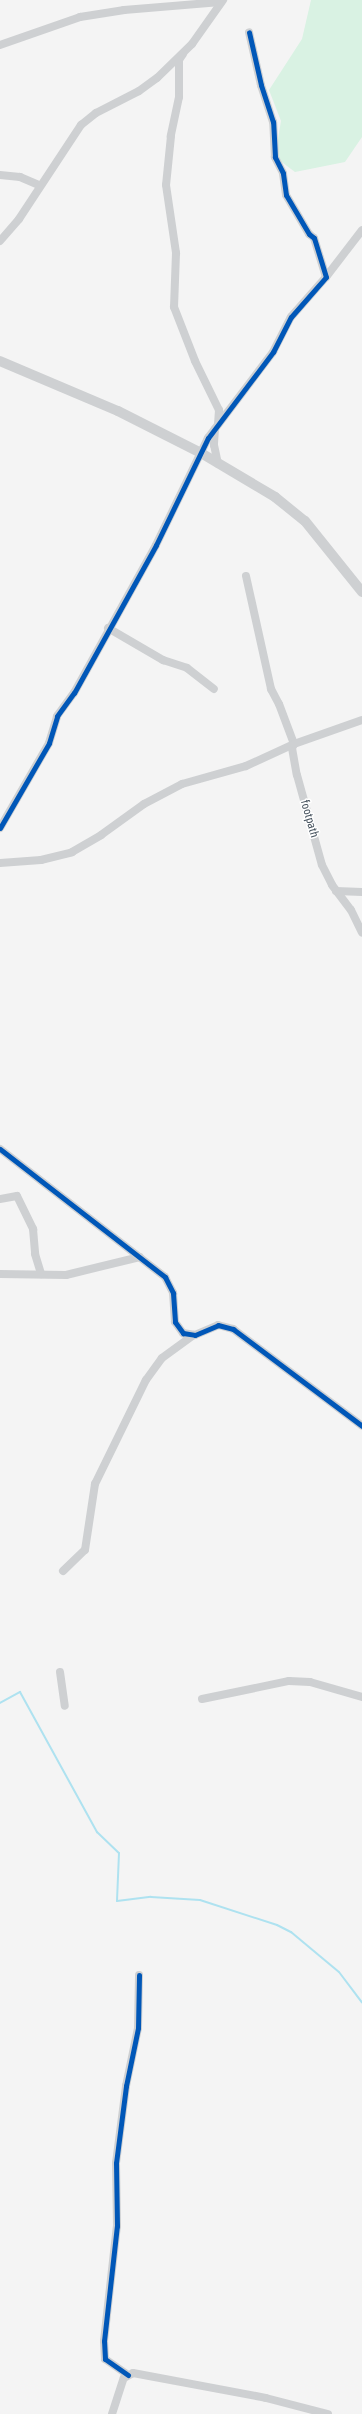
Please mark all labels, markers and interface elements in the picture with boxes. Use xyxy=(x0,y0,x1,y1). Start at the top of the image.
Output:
street label: footpath xyxy=(297,798,321,840)

